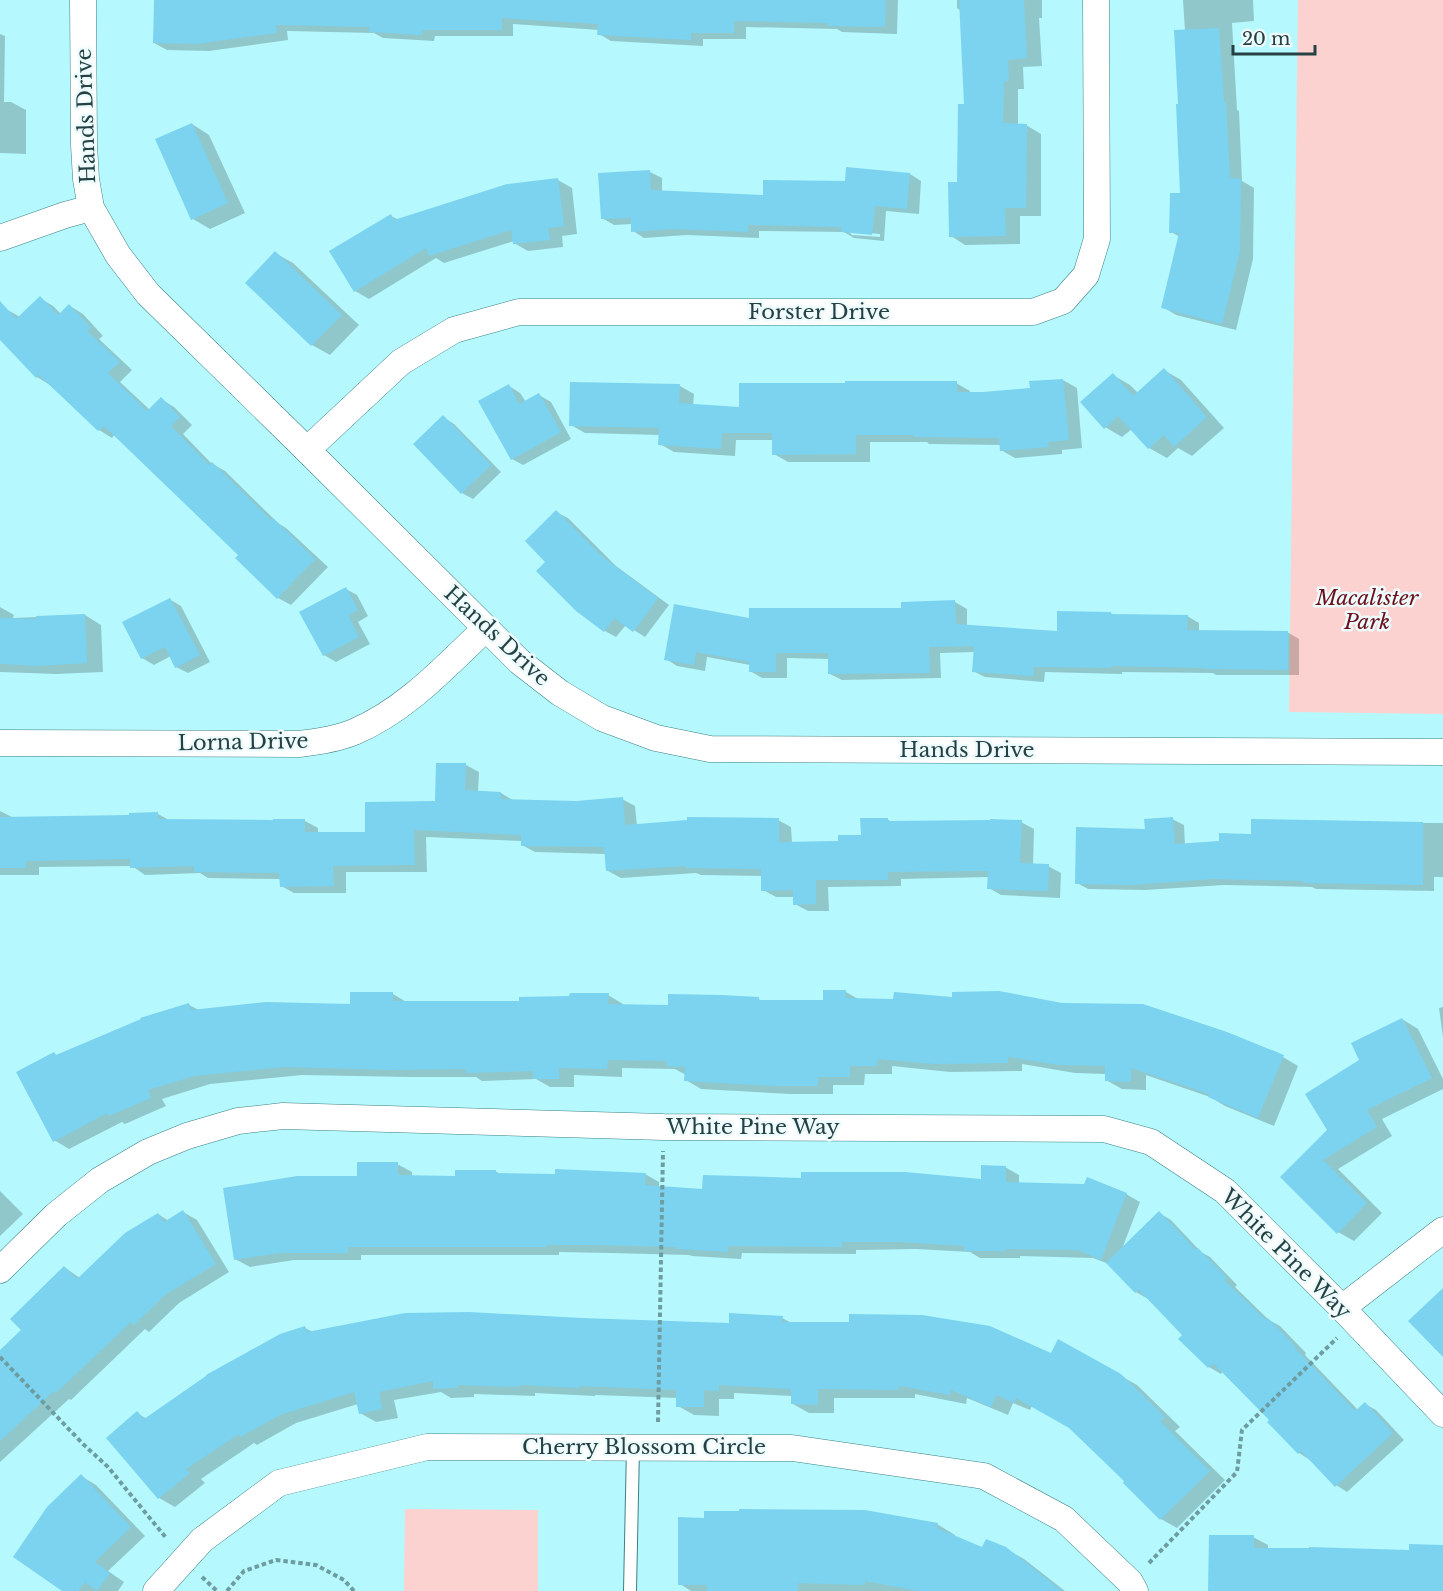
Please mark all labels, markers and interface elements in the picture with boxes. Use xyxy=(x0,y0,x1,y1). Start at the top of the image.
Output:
scale bar xyxy=(1233,18,1316,56)
text: 20 m xyxy=(1242,28,1290,50)
street label: Hands Drive xyxy=(71,48,101,184)
street label: Forster Drive xyxy=(748,299,890,325)
street label: Hands Drive xyxy=(439,580,555,692)
park label: Macalister Park xyxy=(1315,585,1420,635)
street label: Lorna Drive xyxy=(177,728,309,756)
street label: Hands Drive xyxy=(899,737,1035,763)
street label: White Pine Way xyxy=(665,1114,840,1140)
street label: White Pine Way xyxy=(1215,1183,1357,1325)
street label: Cherry Blossom Circle xyxy=(522,1434,766,1460)

